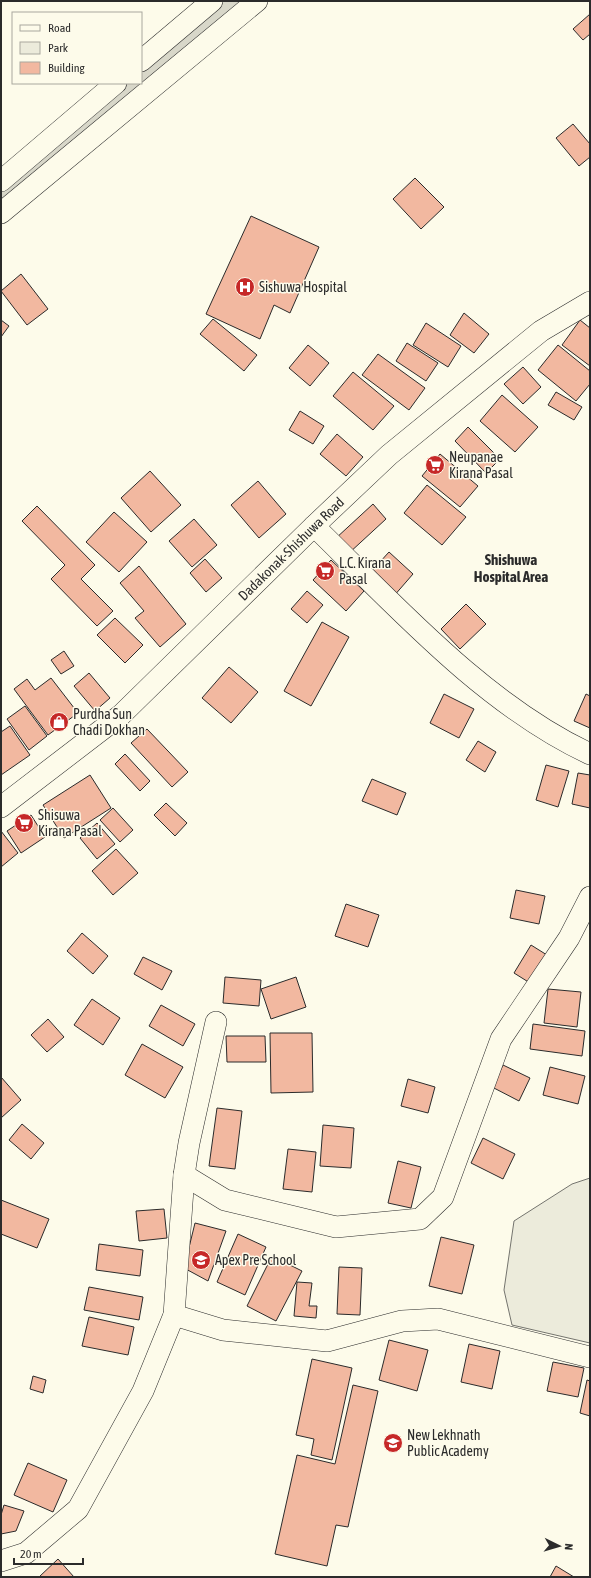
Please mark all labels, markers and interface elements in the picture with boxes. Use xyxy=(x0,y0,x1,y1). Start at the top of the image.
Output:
legend xyxy=(12,12,142,84)
text: Road xyxy=(48,21,71,35)
text: Park xyxy=(48,41,69,55)
text: Building xyxy=(48,61,86,75)
hospital icon: Sishuwa Hospital xyxy=(234,276,256,298)
place label: Sishuwa Hospital xyxy=(259,279,347,295)
place label: Neupanae Kirana Pasal xyxy=(449,449,513,481)
supermarket icon: Neupanae Kirana Pasal xyxy=(424,454,446,476)
street label: Dadakonak-Shishuwa Road xyxy=(235,494,347,604)
district label: Shishuwa Hospital Area xyxy=(474,551,548,585)
place label: L.C. Kirana Pasal xyxy=(339,555,391,587)
supermarket icon: L.C. Kirana Pasal xyxy=(314,560,336,582)
place label: Purdha Sun Chadi Dokhan xyxy=(73,706,145,738)
shop icon: Purdha Sun Chadi Dokhan xyxy=(48,711,70,733)
place label: Shisuwa Kirana Pasal xyxy=(38,807,102,839)
supermarket icon: Shisuwa Kirana Pasal xyxy=(13,812,35,834)
school or university icon: Apex Pre School xyxy=(190,1249,212,1271)
place label: Apex Pre School xyxy=(215,1252,297,1268)
place label: New Lekhnath Public Academy xyxy=(407,1427,489,1459)
school or university icon: New Lekhnath Public Academy xyxy=(382,1432,404,1454)
north arrow xyxy=(539,1526,579,1566)
scale bar xyxy=(14,1540,83,1566)
text: N xyxy=(563,1543,575,1551)
text: 20 m xyxy=(20,1547,42,1561)

